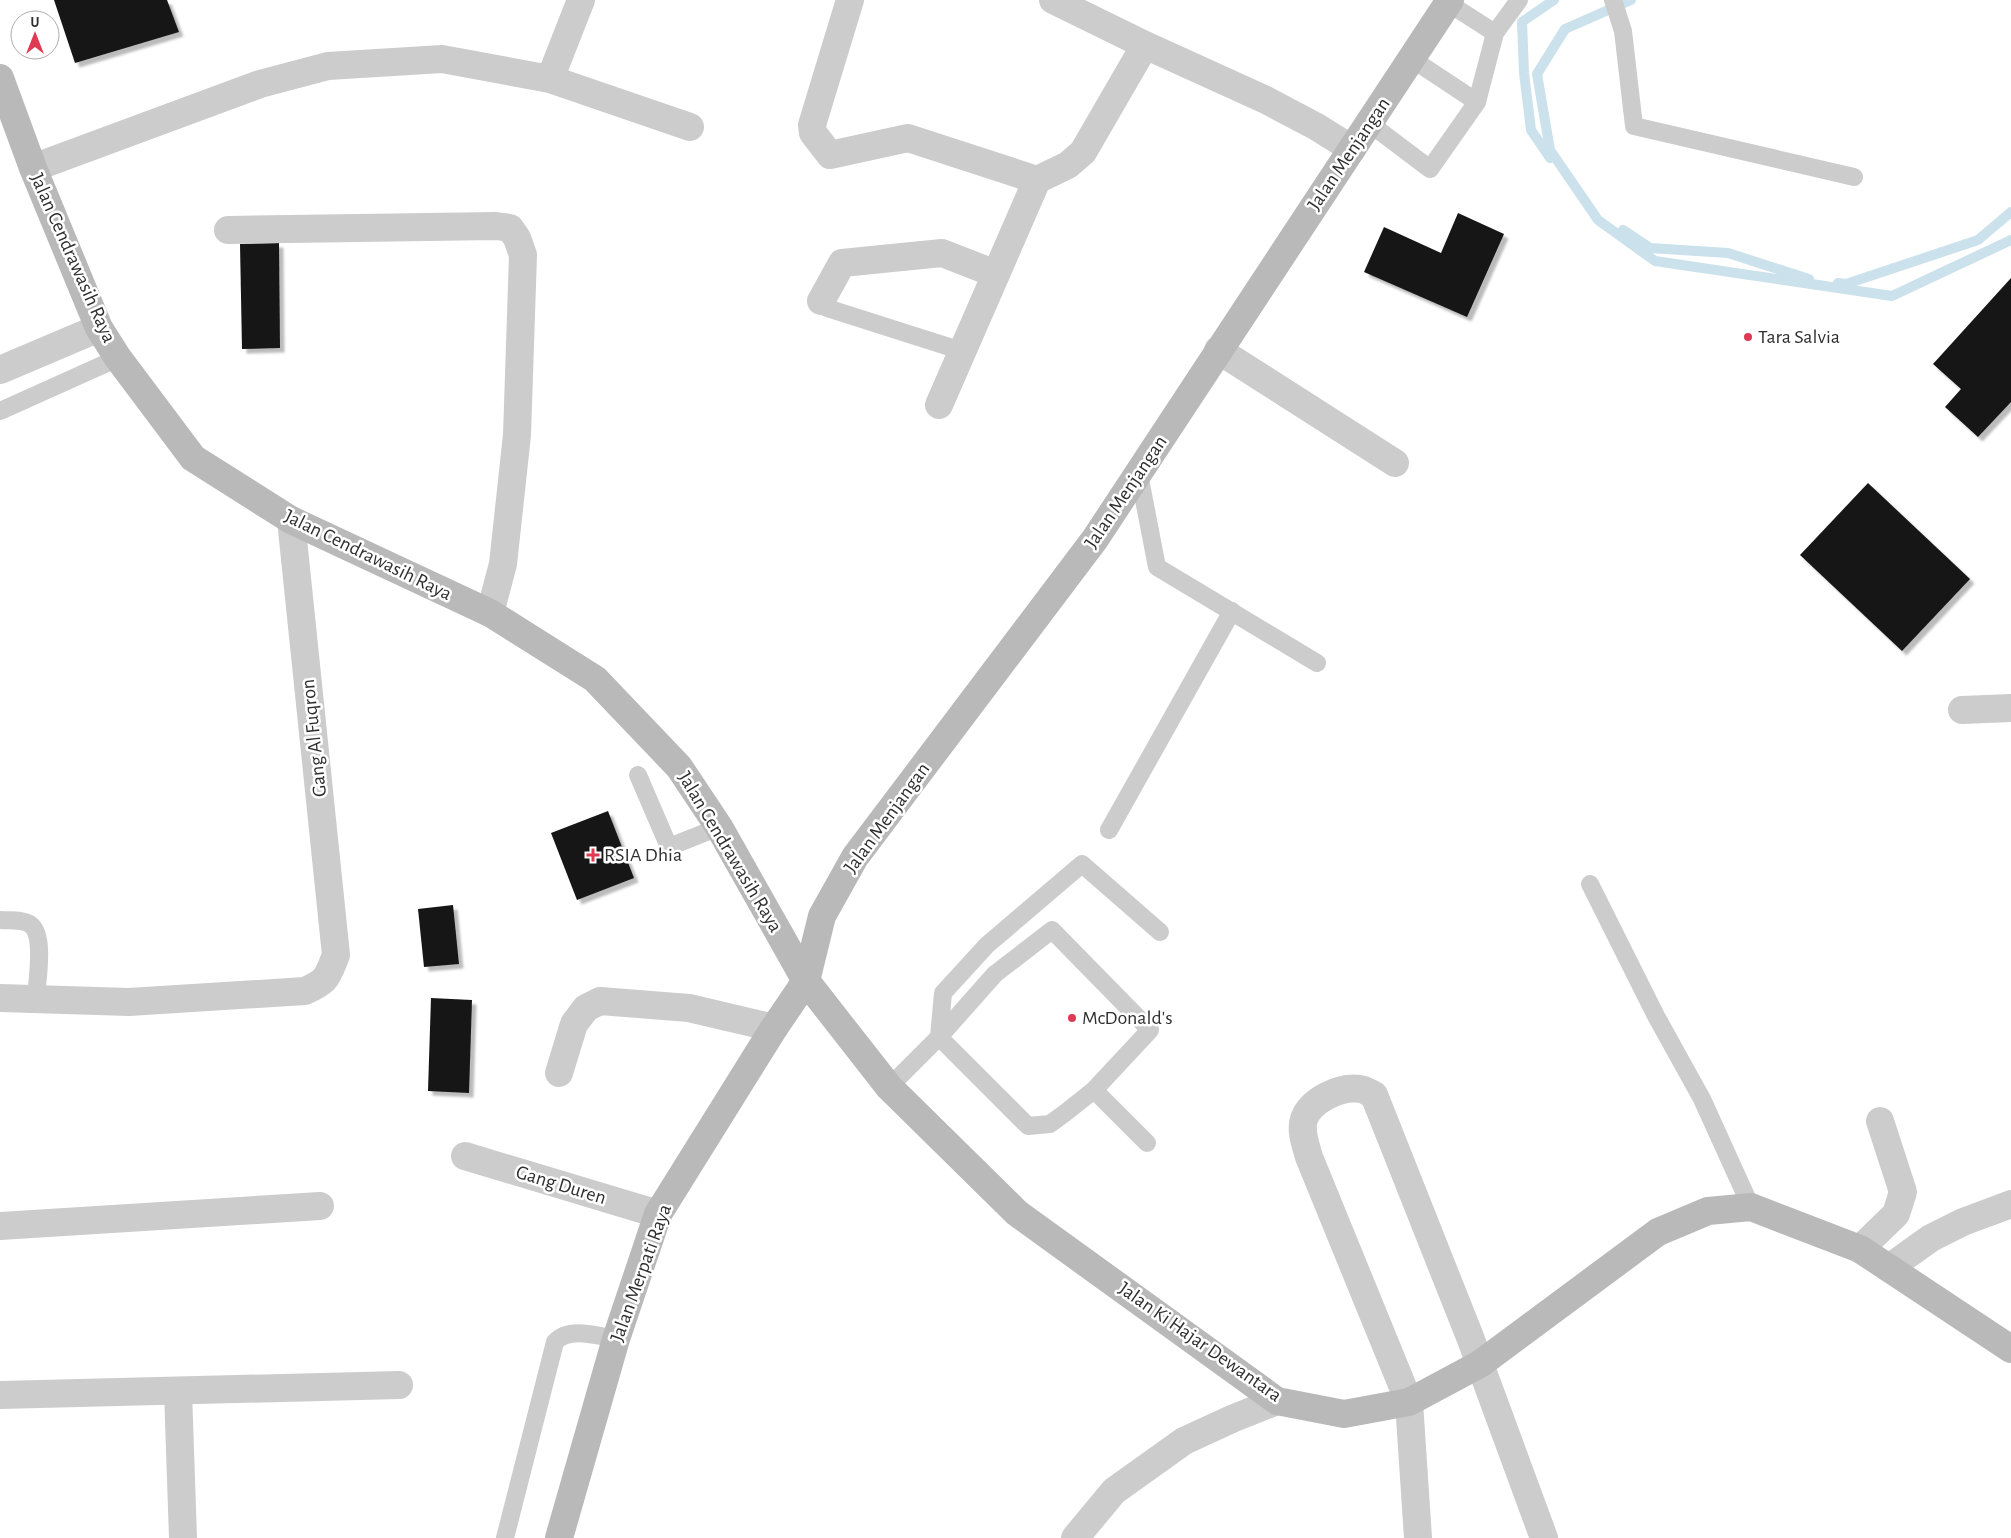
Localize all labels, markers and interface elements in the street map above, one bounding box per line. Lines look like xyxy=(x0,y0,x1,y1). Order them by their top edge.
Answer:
north arrow xyxy=(10,10,60,60)
text: U xyxy=(31,16,40,30)
street label: Jalan Menjangan xyxy=(1304,94,1394,214)
street label: Jalan Cendrawasih Raya xyxy=(27,170,119,346)
place label: Tara Salvia xyxy=(1758,327,1840,347)
marker: Tara Salvia xyxy=(1742,331,1754,343)
street label: Jalan Menjangan xyxy=(1081,432,1171,552)
street label: Jalan Cendrawasih Raya xyxy=(281,506,455,604)
street label: Gang Al Fuqron xyxy=(298,678,330,798)
street label: Jalan Menjangan xyxy=(840,759,934,877)
street label: Jalan Cendrawasih Raya xyxy=(674,768,786,936)
place label: RSIA Dhia xyxy=(604,845,682,865)
marker: RSIA Dhia xyxy=(586,848,600,862)
place label: McDonald's xyxy=(1082,1008,1173,1028)
marker: McDonald's xyxy=(1066,1012,1078,1024)
street label: Gang Duren xyxy=(514,1162,608,1208)
street label: Jalan Merpati Raya xyxy=(607,1202,675,1344)
street label: Jalan Ki Hajar Dewantara xyxy=(1115,1278,1285,1406)

